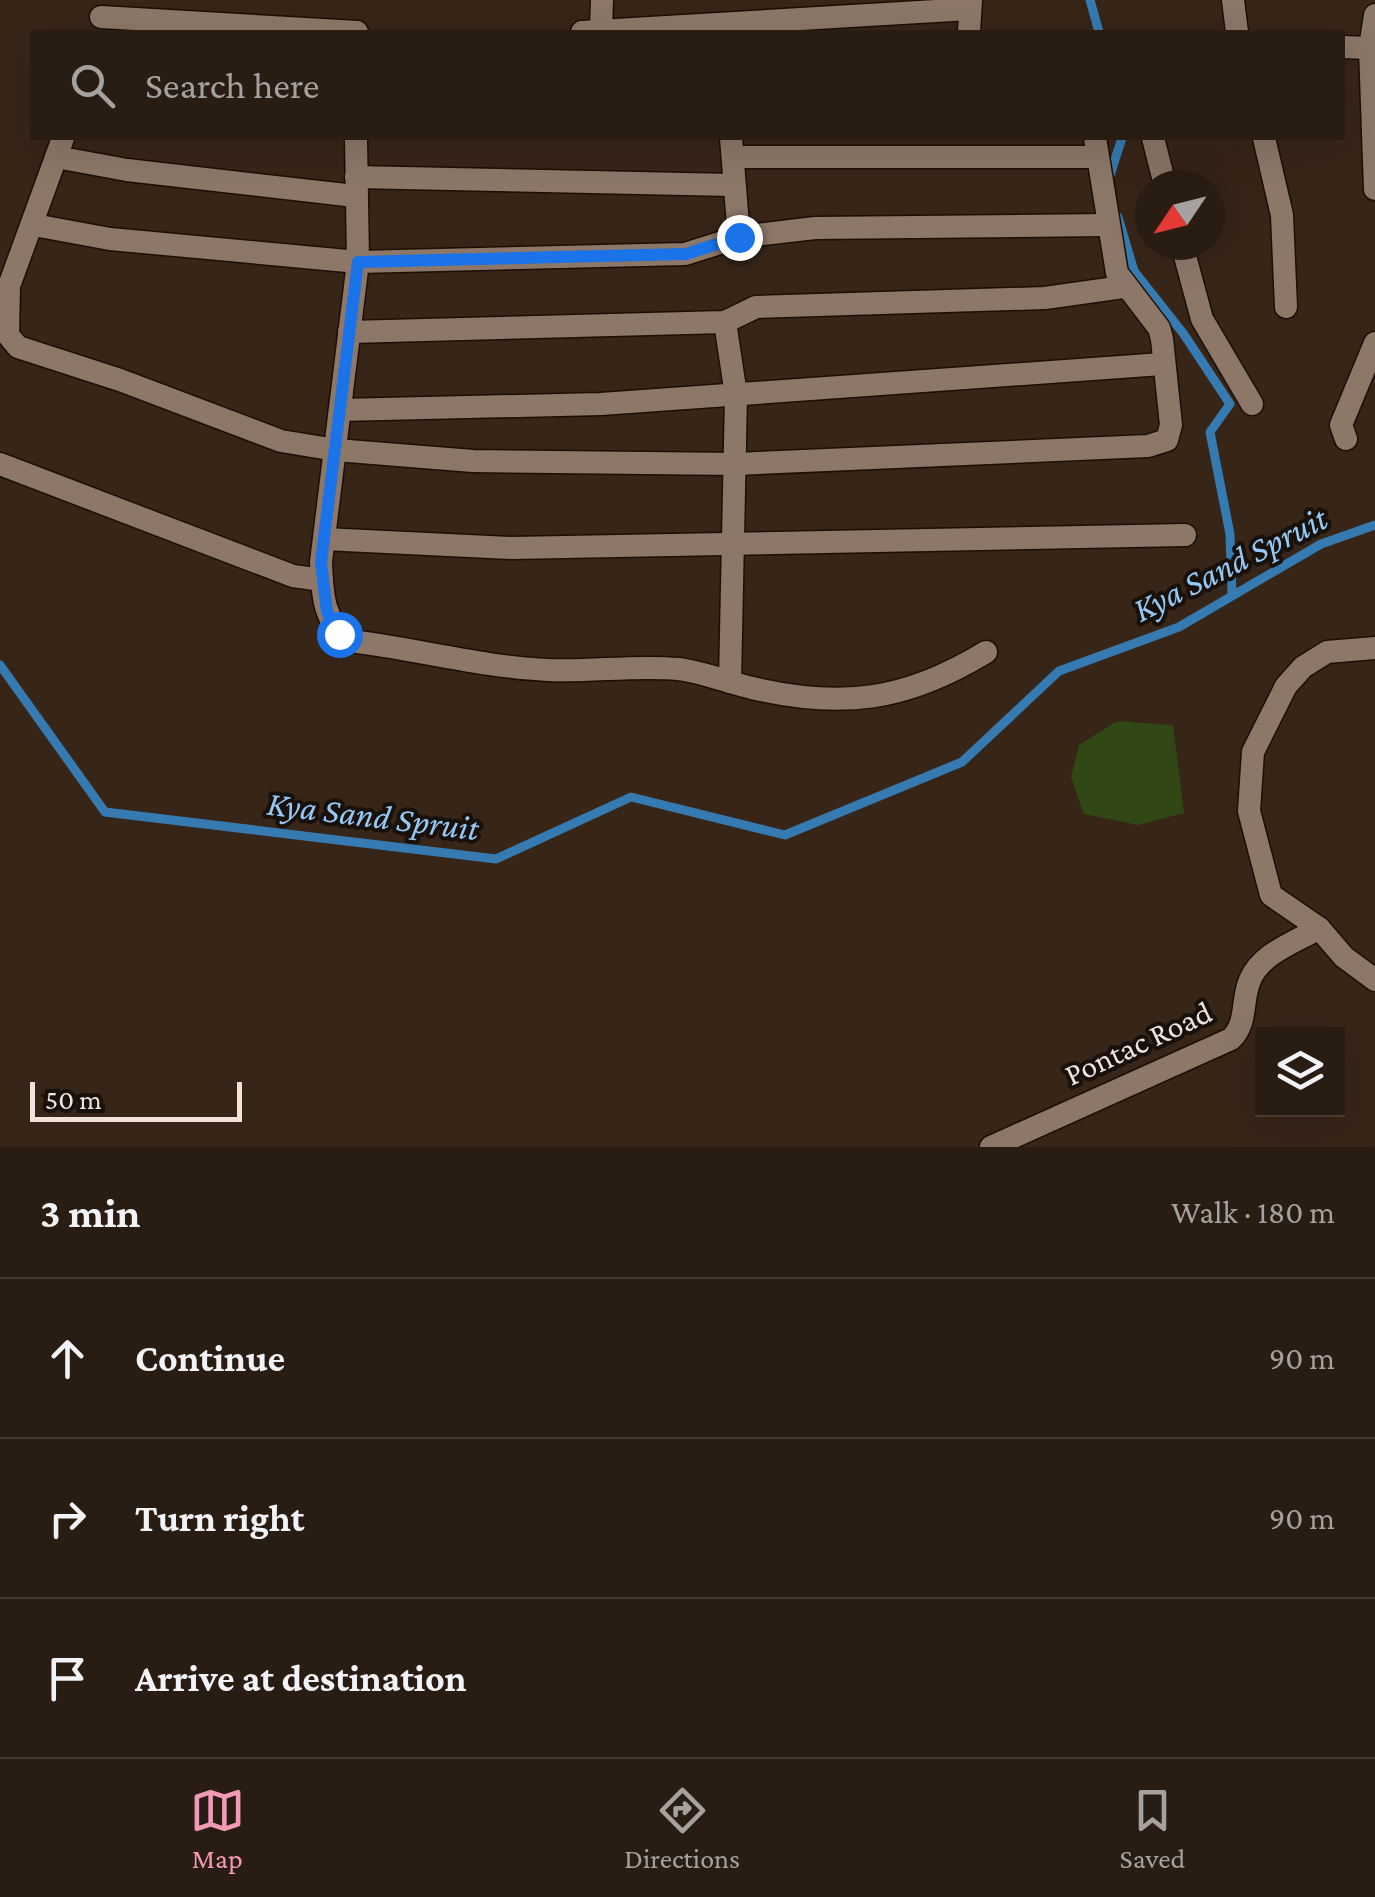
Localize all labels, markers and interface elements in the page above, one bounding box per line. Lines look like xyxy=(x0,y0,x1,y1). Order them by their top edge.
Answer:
search box xyxy=(30,30,1345,140)
icon: search xyxy=(65,58,120,113)
text: Search here xyxy=(145,64,319,106)
north arrow xyxy=(1135,170,1225,260)
route end xyxy=(717,215,763,261)
water label: Kya Sand Spruit xyxy=(1126,498,1334,630)
route start xyxy=(317,612,363,658)
water label: Kya Sand Spruit xyxy=(265,784,482,848)
street label: Pontac Road xyxy=(1059,993,1217,1093)
map controls xyxy=(1255,1027,1345,1117)
button: layers xyxy=(1255,1027,1345,1117)
scale bar xyxy=(30,1077,242,1122)
text: 50 m xyxy=(45,1084,102,1115)
text: 3 min xyxy=(40,1189,140,1236)
text: Walk · 180 m xyxy=(1171,1194,1335,1230)
icon: ahead xyxy=(40,1331,95,1386)
text: Continue xyxy=(135,1337,285,1379)
text: 90 m xyxy=(1269,1340,1335,1376)
icon: right xyxy=(40,1491,95,1546)
text: Turn right xyxy=(135,1497,304,1539)
text: 90 m xyxy=(1269,1500,1335,1536)
icon: arrive xyxy=(40,1651,95,1706)
text: Arrive at destination xyxy=(135,1657,467,1699)
tab: Map xyxy=(190,1783,245,1874)
tab: Directions xyxy=(624,1783,740,1874)
tab: Saved xyxy=(1120,1783,1185,1874)

